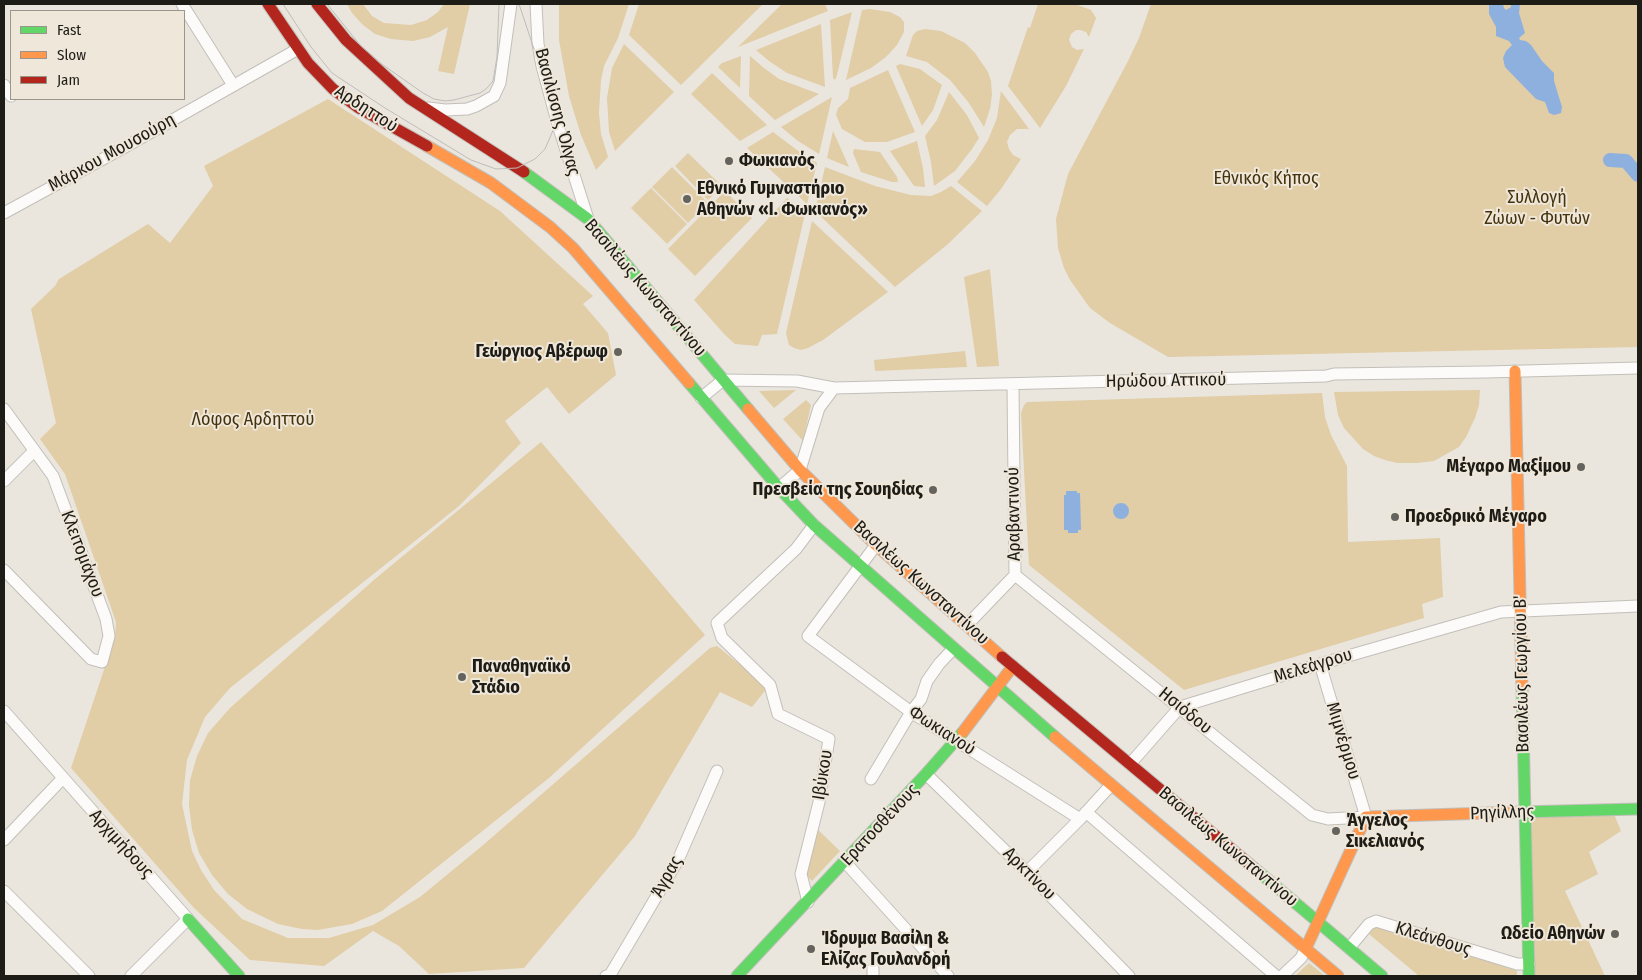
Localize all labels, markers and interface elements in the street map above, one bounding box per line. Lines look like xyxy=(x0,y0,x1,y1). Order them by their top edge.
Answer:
legend xyxy=(10,10,185,100)
text: Fast xyxy=(57,21,81,39)
text: Slow xyxy=(57,46,86,64)
street label: Βασιλίσσης Όλγας xyxy=(530,46,584,178)
text: Jam xyxy=(57,71,80,89)
street label: Αρδηττού xyxy=(330,81,402,137)
street label: Μάρκου Μουσούρη xyxy=(45,109,179,197)
place label: Φωκιανός xyxy=(739,150,815,172)
marker: Φωκιανός xyxy=(723,155,735,167)
park label: Εθνικός Κήπος xyxy=(1213,168,1319,190)
place label: Εθνικό Γυμναστήριο Αθηνών «Ι. Φωκιανός» xyxy=(697,178,868,220)
park label: Συλλογή Ζώων - Φυτών xyxy=(1484,187,1590,230)
marker: Εθνικό Γυμναστήριο Αθηνών «Ι. Φωκιανός» xyxy=(681,193,693,205)
street label: Βασιλέως Κωνσταντίνου xyxy=(579,215,711,361)
place label: Γεώργιος Αβέρωφ xyxy=(475,341,608,363)
marker: Γεώργιος Αβέρωφ xyxy=(612,346,624,358)
street label: Ηρώδου Αττικού xyxy=(1105,369,1227,393)
park label: Λόφος Αρδηττού xyxy=(191,409,315,431)
place label: Μέγαρο Μαξίμου xyxy=(1446,456,1571,478)
marker: Μέγαρο Μαξίμου xyxy=(1575,461,1587,473)
street label: Αραβαντινού xyxy=(1002,467,1026,561)
place label: Πρεσβεία της Σουηδίας xyxy=(753,479,923,501)
marker: Πρεσβεία της Σουηδίας xyxy=(927,484,939,496)
place label: Προεδρικό Μέγαρο xyxy=(1405,506,1547,528)
street label: Κλειτομάχου xyxy=(56,508,108,600)
marker: Προεδρικό Μέγαρο xyxy=(1389,511,1401,523)
street label: Βασιλέως Κωνσταντίνου xyxy=(849,516,993,650)
street label: Βασιλέως Γεωργίου Β' xyxy=(1510,595,1534,753)
street label: Μελεάγρου xyxy=(1271,644,1355,688)
place label: Παναθηναϊκό Στάδιο xyxy=(472,656,571,699)
marker: Παναθηναϊκό Στάδιο xyxy=(456,671,468,683)
street label: Ησιόδου xyxy=(1154,683,1216,739)
street label: Μιμνέρμου xyxy=(1321,700,1365,782)
street label: Φωκιανού xyxy=(905,702,979,760)
street label: Ιβύκου xyxy=(808,748,838,802)
street label: Ερατοσθένους xyxy=(837,780,923,870)
street label: Βασιλέως Κωνσταντίνου xyxy=(1154,782,1302,912)
street label: Ρηγίλλης xyxy=(1470,801,1534,825)
street label: Αρχιμήδους xyxy=(84,805,158,883)
place label: Άγγελος Σικελιανός xyxy=(1346,810,1424,852)
marker: Άγγελος Σικελιανός xyxy=(1330,825,1342,837)
street label: Αρκτίνου xyxy=(998,843,1060,905)
street label: Άγρας xyxy=(647,852,687,902)
street label: Κλεάνθους xyxy=(1393,917,1473,961)
place label: Ωδείο Αθηνών xyxy=(1501,923,1605,945)
place label: Ίδρυμα Βασίλη & Ελίζας Γουλανδρή xyxy=(821,928,950,971)
marker: Ωδείο Αθηνών xyxy=(1609,928,1621,940)
marker: Ίδρυμα Βασίλη & Ελίζας Γουλανδρή xyxy=(805,943,817,955)

